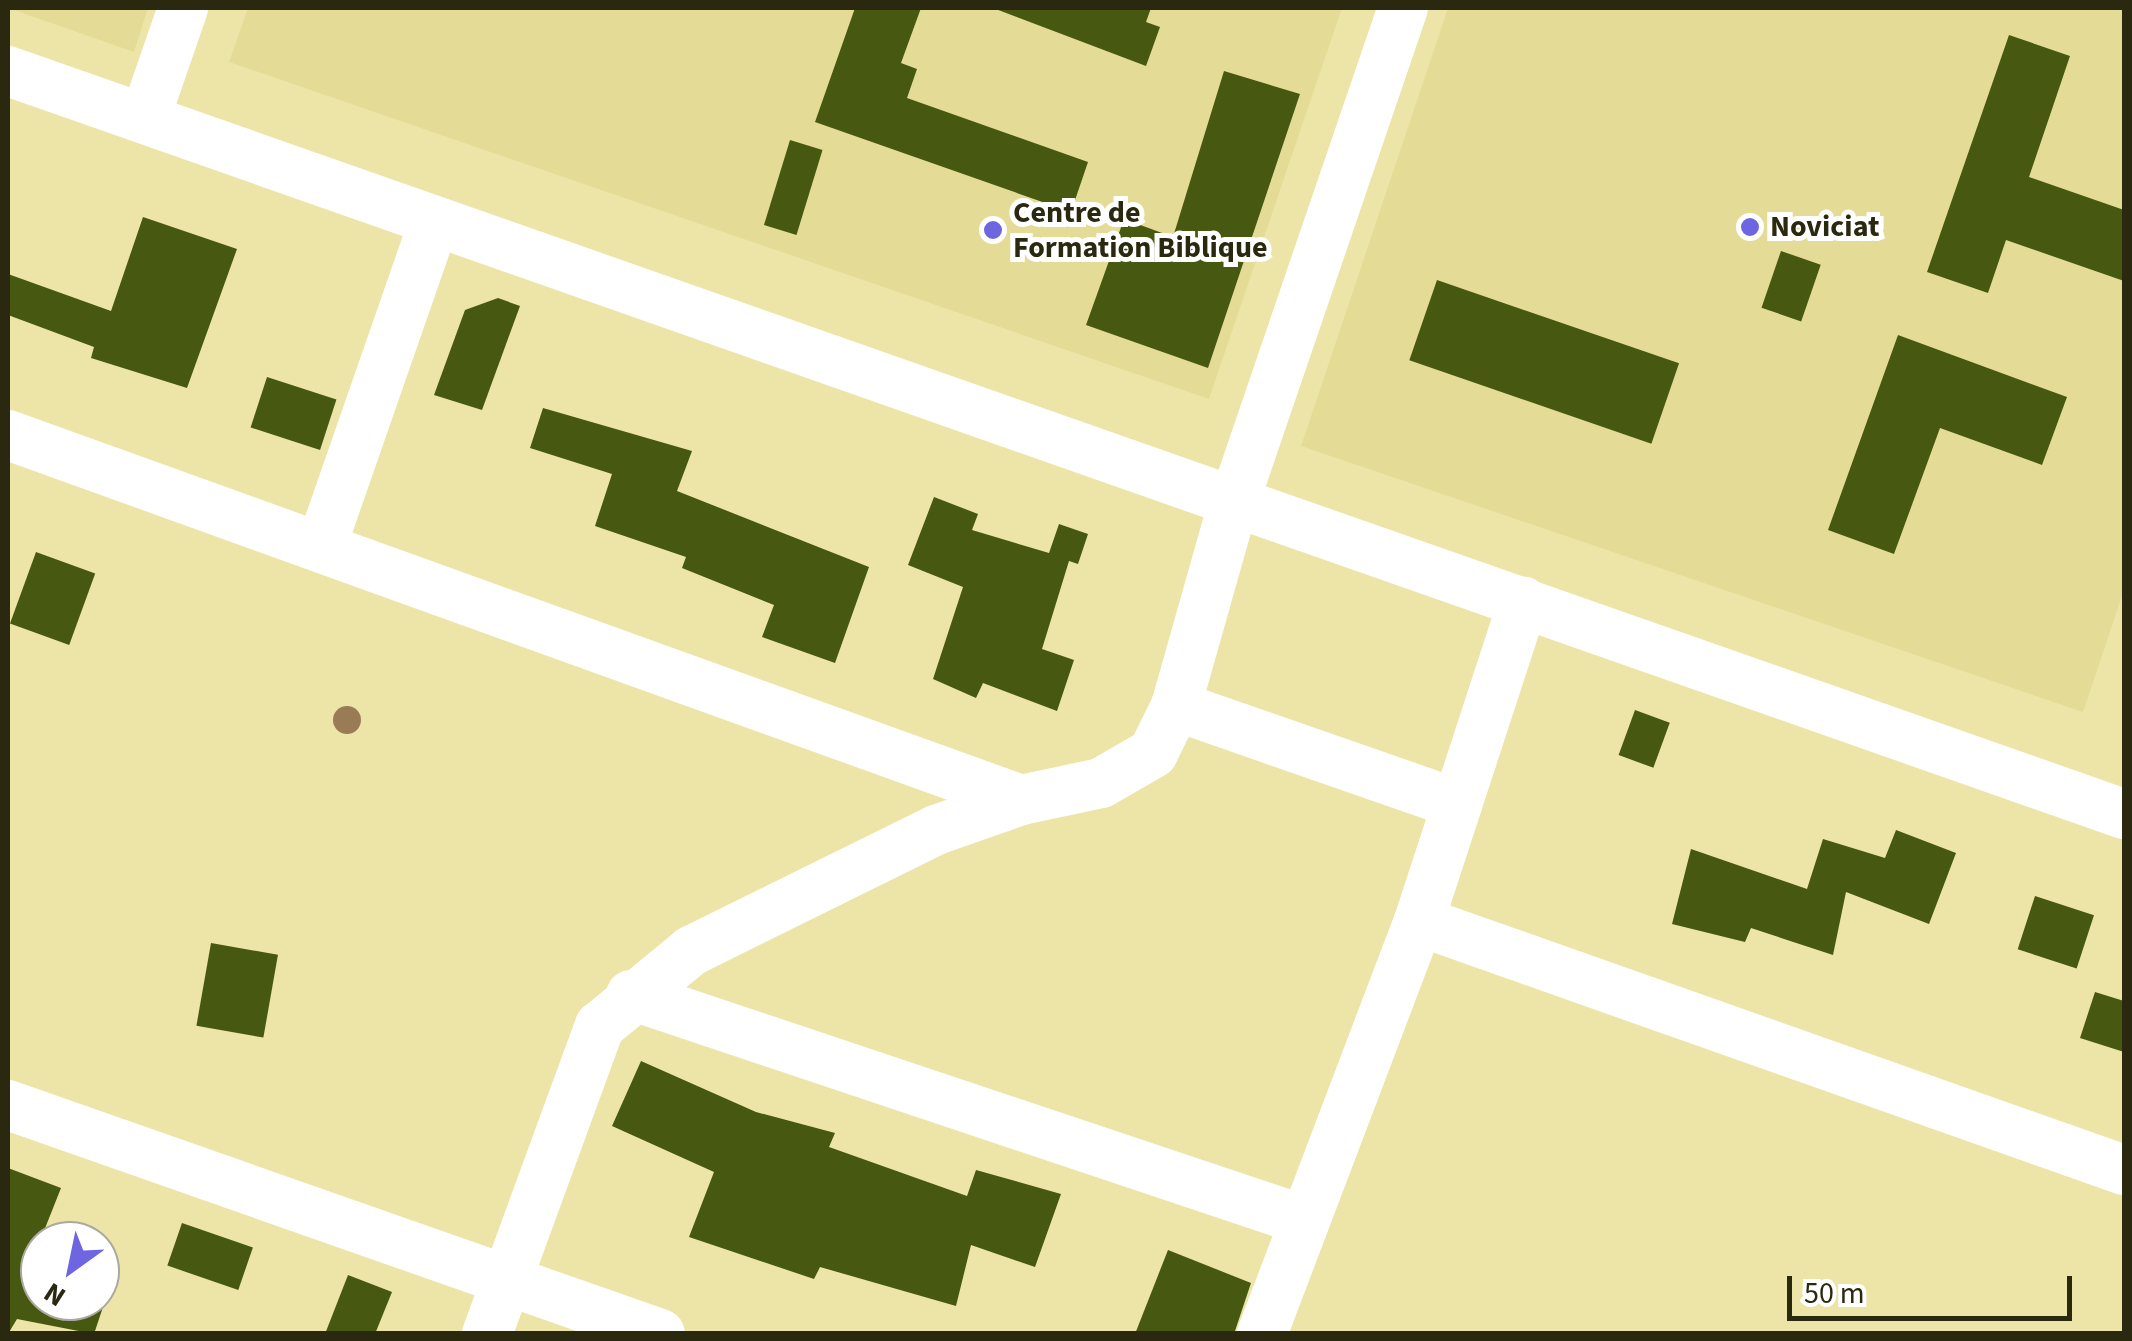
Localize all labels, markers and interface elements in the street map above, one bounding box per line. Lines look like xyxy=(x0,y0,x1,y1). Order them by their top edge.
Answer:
place label: Centre de Formation Biblique xyxy=(1013,195,1268,266)
place label: Noviciat xyxy=(1770,209,1879,245)
marker: Noviciat xyxy=(1739,216,1761,238)
marker: Centre de Formation Biblique xyxy=(982,219,1004,241)
north arrow xyxy=(20,1221,120,1321)
scale bar xyxy=(1792,1256,2077,1318)
text: 50 m xyxy=(1804,1272,1865,1315)
text: N xyxy=(36,1273,73,1316)

